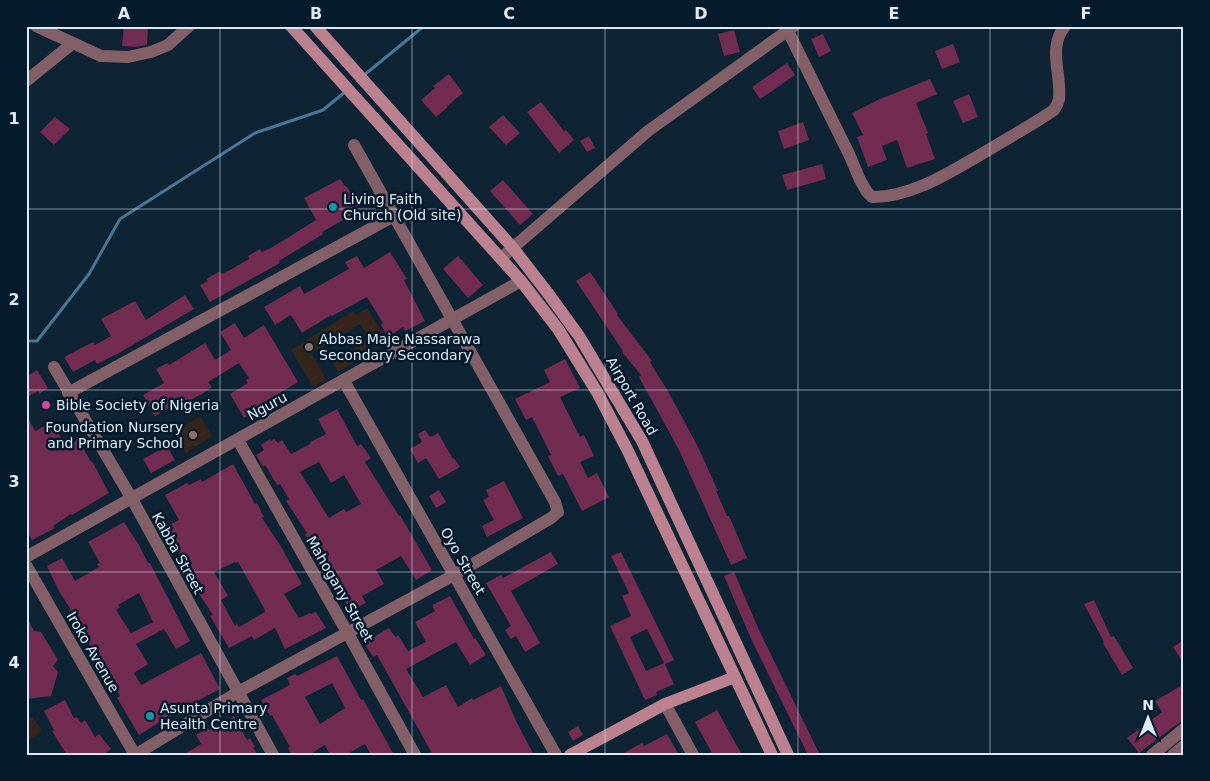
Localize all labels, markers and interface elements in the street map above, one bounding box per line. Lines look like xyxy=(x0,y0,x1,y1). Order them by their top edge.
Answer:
text: A xyxy=(118,4,131,23)
text: B xyxy=(310,4,322,23)
text: C xyxy=(503,4,515,23)
text: D xyxy=(694,4,708,23)
text: E xyxy=(889,4,899,23)
text: F xyxy=(1081,4,1091,23)
text: 1 xyxy=(8,109,20,128)
place label: Living Faith Church (Old site) xyxy=(343,191,461,223)
marker: Living Faith Church (Old site) xyxy=(327,201,339,213)
text: 2 xyxy=(8,290,20,309)
place label: Abbas Maje Nassarawa Secondary Secondary xyxy=(319,331,481,363)
marker: Abbas Maje Nassarawa Secondary Secondary xyxy=(303,341,315,353)
street label: Airport Road xyxy=(603,354,661,438)
street label: Nguru xyxy=(244,389,290,423)
place label: Bible Society of Nigeria xyxy=(56,397,219,413)
marker: Bible Society of Nigeria xyxy=(40,399,52,411)
place label: Foundation Nursery and Primary School xyxy=(45,419,183,451)
marker: Foundation Nursery and Primary School xyxy=(187,429,199,441)
text: 3 xyxy=(8,472,20,491)
street label: Kabba Street xyxy=(149,509,207,597)
street label: Oyo Street xyxy=(437,525,489,598)
street label: Mahogany Street xyxy=(303,533,377,645)
street label: Iroko Avenue xyxy=(63,609,123,695)
text: 4 xyxy=(8,653,20,672)
north arrow xyxy=(1122,694,1172,744)
text: N xyxy=(1142,697,1154,713)
place label: Asunta Primary Health Centre xyxy=(160,700,267,732)
marker: Asunta Primary Health Centre xyxy=(144,710,156,722)

